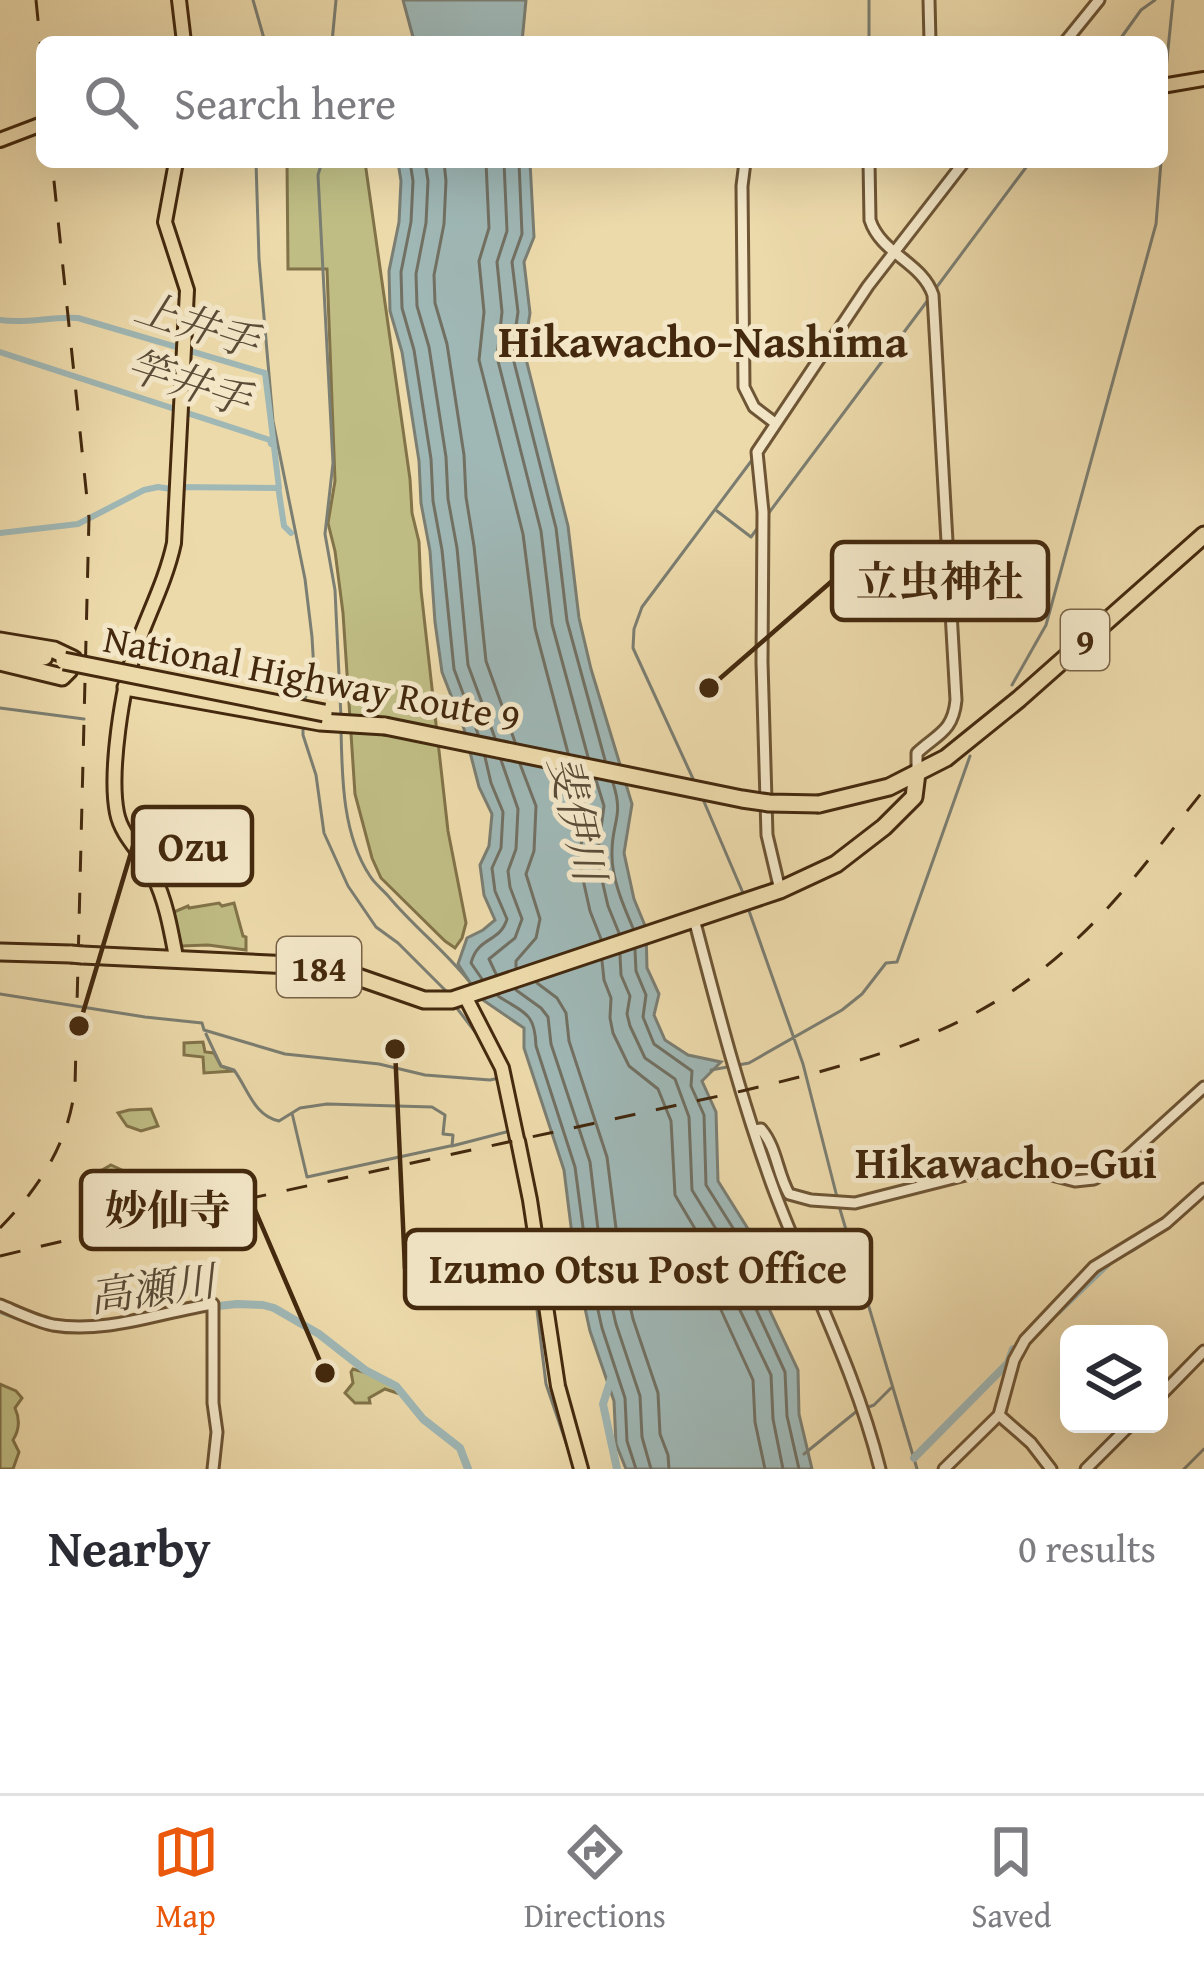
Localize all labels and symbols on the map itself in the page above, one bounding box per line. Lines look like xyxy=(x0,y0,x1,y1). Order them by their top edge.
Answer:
water label: 上井手 xyxy=(128,276,269,373)
district label: Hikawacho-Nashima xyxy=(498,308,908,373)
water label: 竿井手 xyxy=(120,334,261,431)
callout: 立虫神社 xyxy=(832,542,1048,620)
text: 立虫神社 xyxy=(856,550,1024,611)
street label: National Highway Route 9 xyxy=(99,609,525,745)
road number: 9 xyxy=(1061,610,1109,670)
water label: 斐伊川 xyxy=(534,750,623,890)
callout: Ozu xyxy=(133,807,252,885)
text: Ozu xyxy=(158,815,228,876)
road number: 184 xyxy=(277,937,361,997)
district label: Hikawacho-Gui xyxy=(855,1129,1157,1194)
callout: 妙仙寺 xyxy=(81,1171,255,1249)
text: 妙仙寺 xyxy=(105,1179,231,1240)
callout: Izumo Otsu Post Office xyxy=(405,1230,871,1308)
text: Izumo Otsu Post Office xyxy=(429,1237,847,1298)
water label: 高瀬川 xyxy=(85,1248,223,1327)

